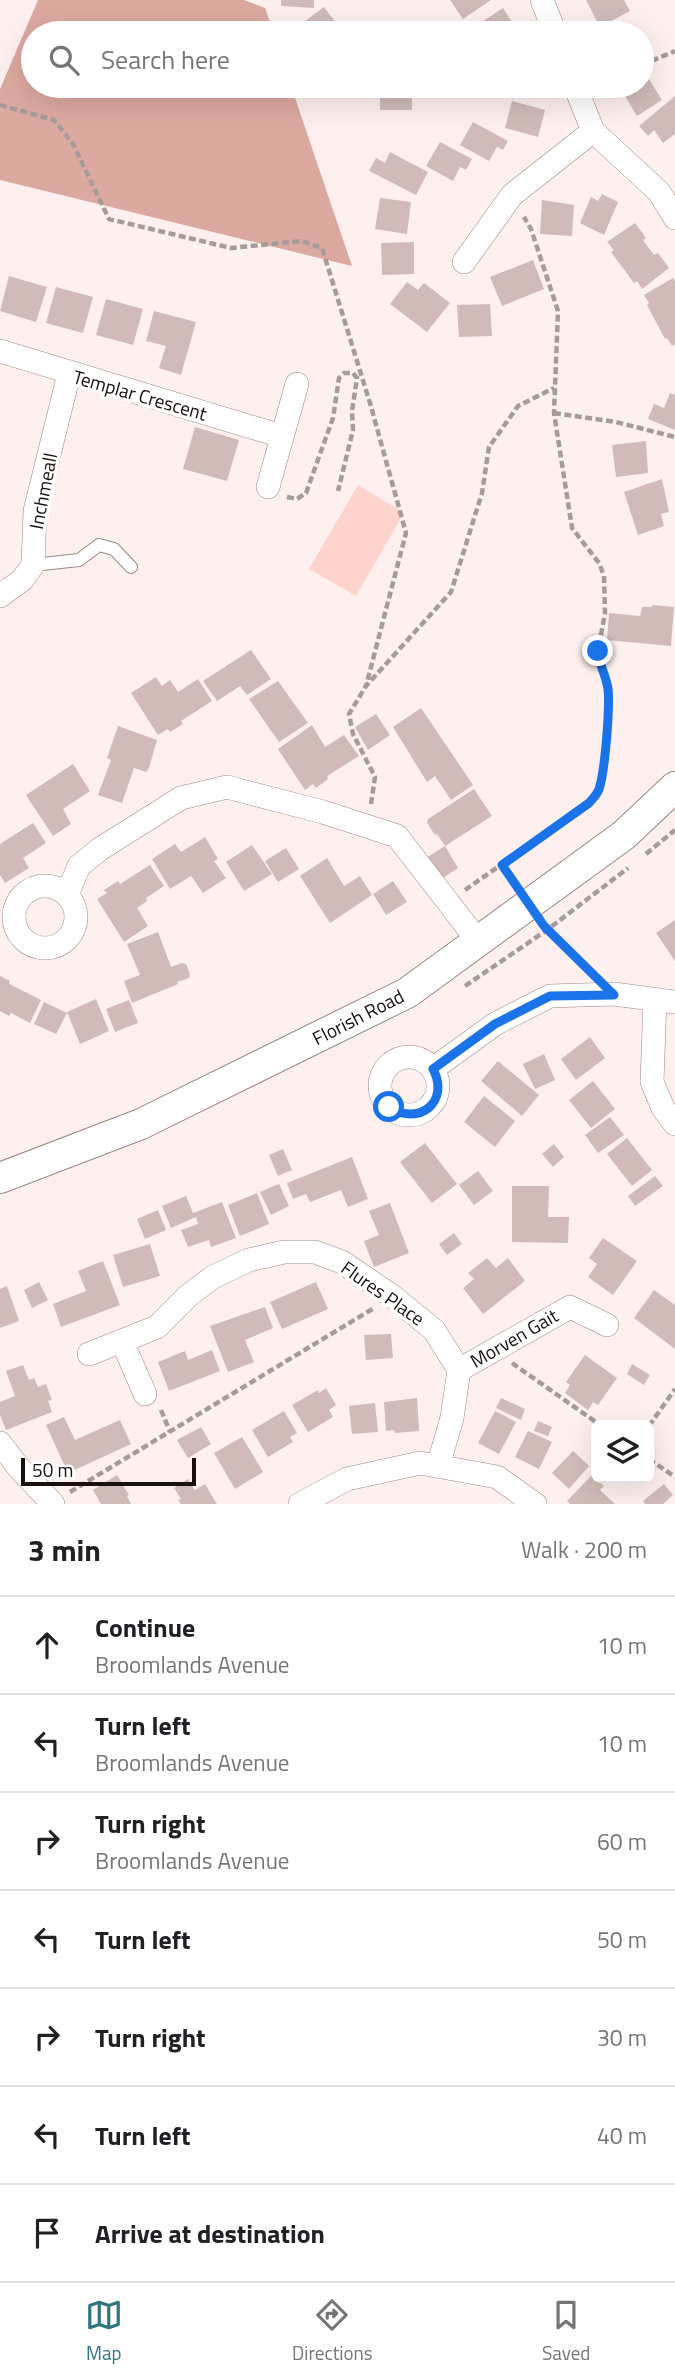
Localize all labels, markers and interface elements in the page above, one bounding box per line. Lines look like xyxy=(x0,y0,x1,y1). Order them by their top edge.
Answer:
search box xyxy=(21,21,654,98)
text: Search here xyxy=(101,40,230,79)
icon: search xyxy=(45,41,83,79)
street label: Templar Crescent xyxy=(70,362,211,428)
street label: Inchmeall xyxy=(21,450,64,532)
route end xyxy=(582,635,613,666)
street label: Florish Road xyxy=(307,981,409,1052)
route start xyxy=(373,1091,404,1122)
street label: Flures Place xyxy=(335,1253,431,1332)
street label: Morven Gait xyxy=(464,1300,563,1374)
map controls xyxy=(591,1420,654,1483)
button: layers xyxy=(591,1420,654,1483)
scale bar xyxy=(21,1455,196,1487)
text: 50 m xyxy=(32,1455,73,1484)
text: 3 min xyxy=(28,1527,101,1573)
text: Walk · 200 m xyxy=(521,1532,647,1567)
text: Continue xyxy=(95,1608,195,1647)
icon: ahead xyxy=(28,1626,66,1664)
text: 10 m xyxy=(597,1628,647,1663)
text: Broomlands Avenue xyxy=(95,1647,289,1682)
text: Turn left xyxy=(95,1706,190,1745)
icon: left xyxy=(28,1724,66,1762)
text: 10 m xyxy=(597,1726,647,1761)
text: Broomlands Avenue xyxy=(95,1745,289,1780)
text: Turn right xyxy=(95,1804,206,1843)
icon: right xyxy=(28,1822,66,1860)
text: 60 m xyxy=(597,1824,647,1859)
text: Broomlands Avenue xyxy=(95,1843,289,1878)
icon: left xyxy=(28,1920,66,1958)
text: Turn left xyxy=(95,1920,190,1959)
text: 50 m xyxy=(597,1922,647,1957)
icon: right xyxy=(28,2018,66,2056)
text: Turn right xyxy=(95,2018,206,2057)
text: 30 m xyxy=(597,2020,647,2055)
icon: left xyxy=(28,2116,66,2154)
text: Turn left xyxy=(95,2116,190,2155)
text: 40 m xyxy=(597,2118,647,2153)
icon: arrive xyxy=(28,2214,66,2252)
text: Arrive at destination xyxy=(95,2214,325,2253)
tab: Map xyxy=(85,2296,123,2367)
tab: Directions xyxy=(292,2296,373,2367)
tab: Saved xyxy=(542,2296,590,2367)

